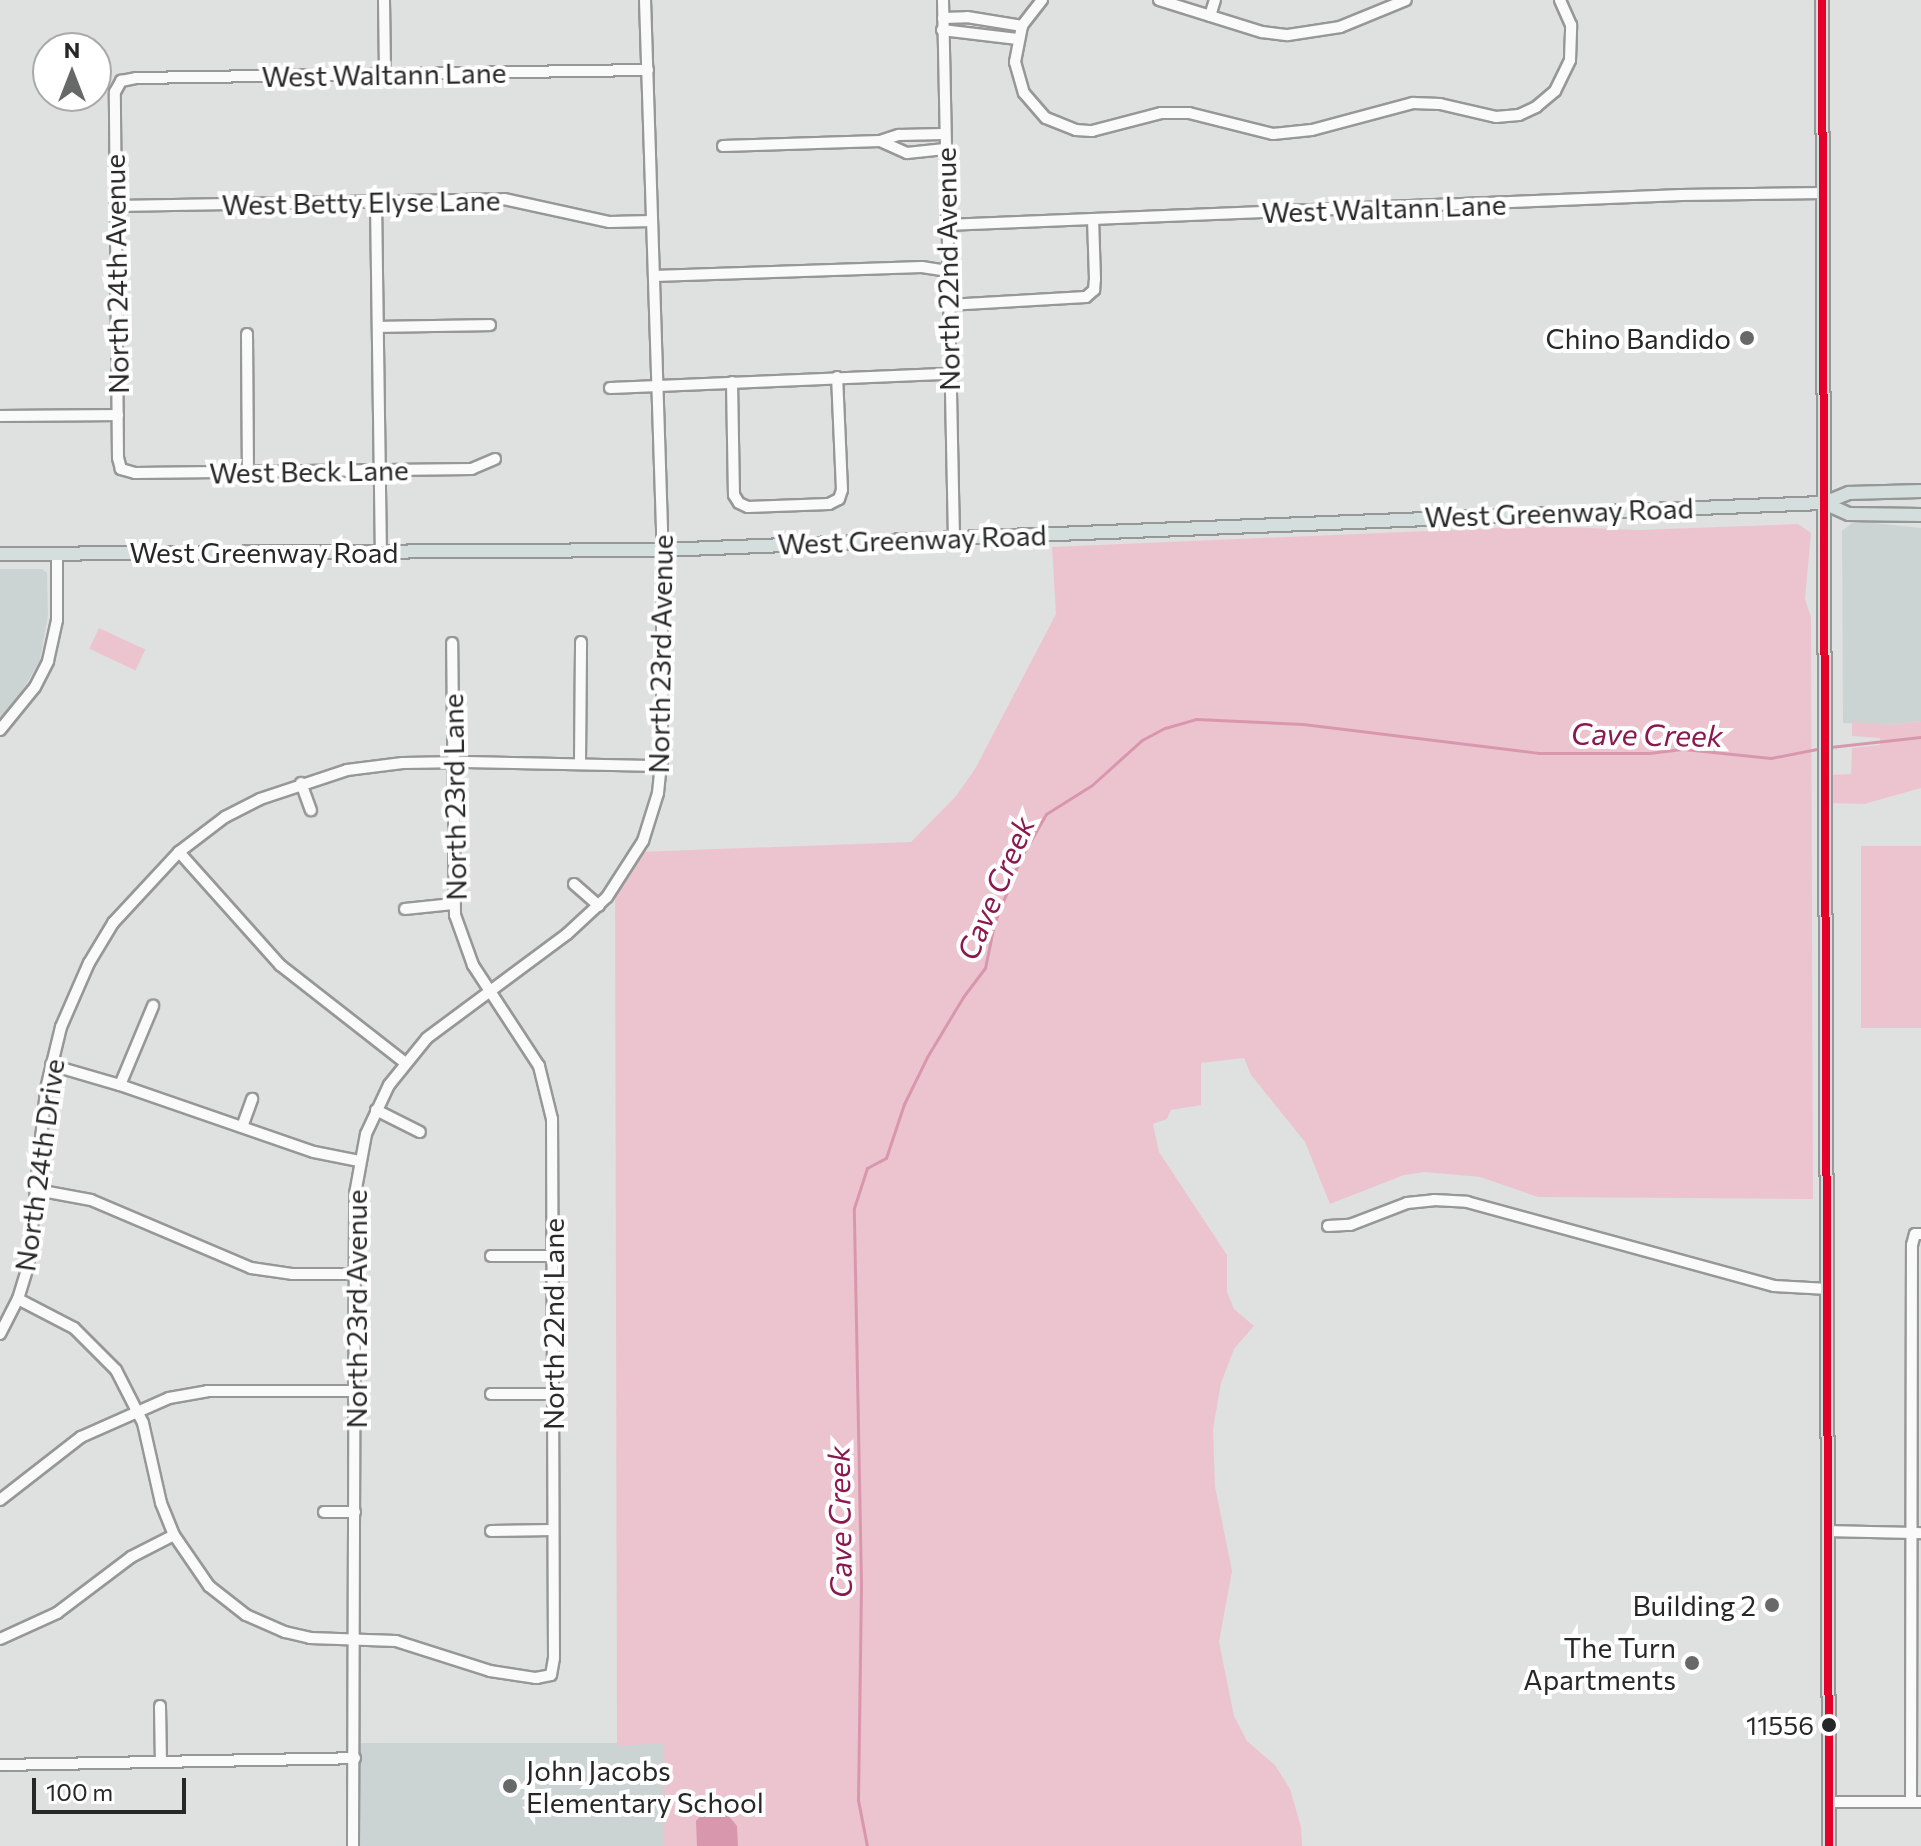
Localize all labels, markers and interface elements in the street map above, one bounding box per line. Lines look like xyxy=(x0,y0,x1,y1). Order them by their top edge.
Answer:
north arrow xyxy=(32,32,112,112)
text: N xyxy=(64,36,80,63)
street label: West Waltann Lane xyxy=(261,55,507,93)
street label: North 22nd Avenue xyxy=(928,147,966,391)
street label: North 24th Avenue xyxy=(97,154,135,394)
street label: West Betty Elyse Lane xyxy=(221,183,501,221)
street label: West Waltann Lane xyxy=(1261,187,1507,229)
place label: Chino Bandido xyxy=(1545,321,1731,355)
marker: Chino Bandido xyxy=(1738,329,1756,347)
street label: West Beck Lane xyxy=(209,452,409,490)
street label: West Greenway Road xyxy=(1424,491,1694,533)
street label: West Greenway Road xyxy=(777,518,1047,560)
street label: North 23rd Avenue xyxy=(641,534,679,774)
street label: West Greenway Road xyxy=(129,535,399,569)
street label: North 23rd Lane xyxy=(435,693,473,901)
water label: Cave Creek xyxy=(1571,715,1723,753)
water label: Cave Creek xyxy=(949,811,1041,965)
street label: North 24th Drive xyxy=(7,1057,71,1273)
street label: North 23rd Avenue xyxy=(339,1190,373,1428)
street label: North 22nd Lane xyxy=(536,1218,570,1430)
water label: Cave Creek xyxy=(820,1446,858,1598)
place label: Building 2 xyxy=(1633,1588,1756,1622)
marker: Building 2 xyxy=(1763,1596,1781,1614)
place label: The Turn Apartments xyxy=(1523,1630,1676,1696)
marker: The Turn Apartments xyxy=(1683,1654,1701,1672)
place label: 11556 xyxy=(1746,1709,1814,1741)
marker: 11556 xyxy=(1821,1717,1837,1733)
place label: John Jacobs Elementary School xyxy=(526,1753,764,1819)
scale bar xyxy=(36,1762,190,1812)
text: 100 m xyxy=(46,1777,113,1806)
marker: John Jacobs Elementary School xyxy=(501,1777,519,1795)

